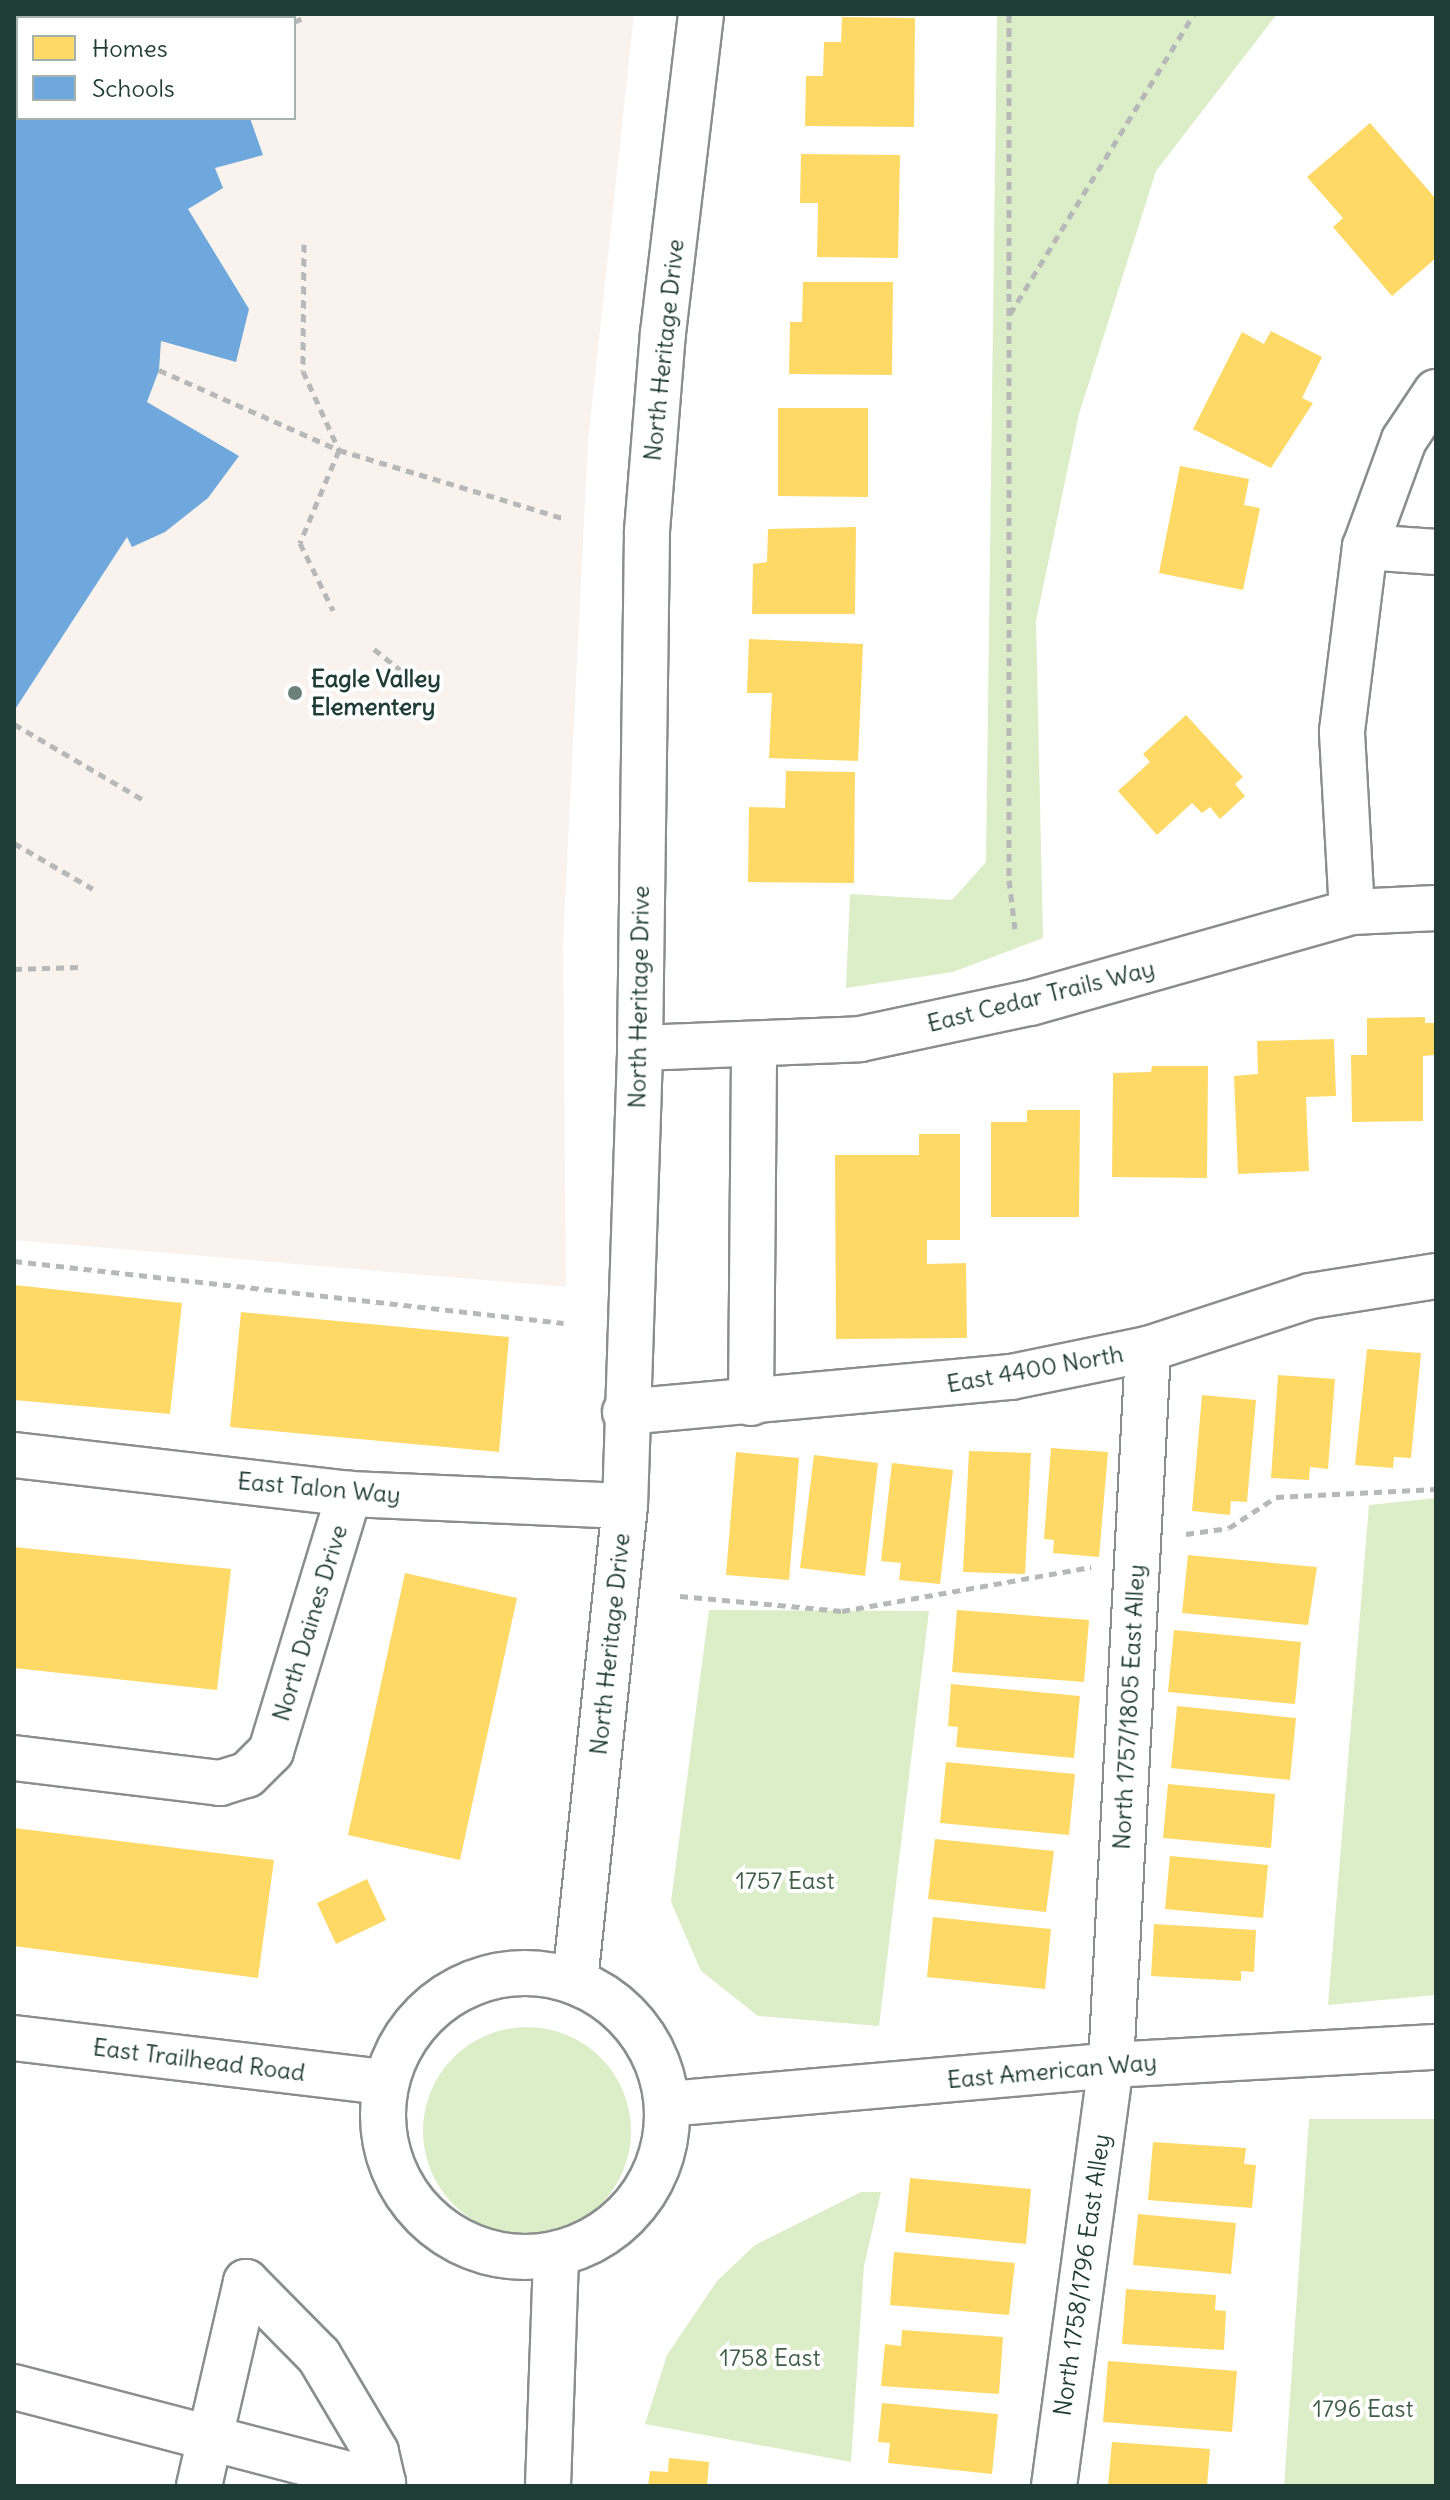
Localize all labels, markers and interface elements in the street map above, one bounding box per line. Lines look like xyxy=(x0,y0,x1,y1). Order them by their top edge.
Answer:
legend xyxy=(16,16,296,120)
text: Homes xyxy=(92,33,168,63)
text: Schools xyxy=(92,73,175,103)
street label: North Heritage Drive xyxy=(638,238,690,462)
place label: Eagle Valley Elementery xyxy=(311,665,441,721)
marker: Eagle Valley Elementery xyxy=(286,684,304,702)
street label: North Heritage Drive xyxy=(623,885,655,1109)
street label: East Cedar Trails Way xyxy=(924,954,1158,1038)
street label: East 4400 North xyxy=(944,1339,1126,1399)
street label: East Talon Way xyxy=(236,1467,402,1509)
street label: North Daines Drive xyxy=(266,1521,354,1725)
street label: North Heritage Drive xyxy=(584,1532,636,1756)
street label: North 1757/1805 East Alley xyxy=(1107,1564,1151,1850)
park label: 1757 East xyxy=(735,1867,835,1895)
street label: East Trailhead Road xyxy=(91,2033,307,2087)
street label: East American Way xyxy=(946,2047,1158,2095)
street label: North 1758/1796 East Alley xyxy=(1048,2132,1116,2418)
park label: 1758 East xyxy=(719,2344,821,2372)
park label: 1796 East xyxy=(1312,2395,1414,2423)

